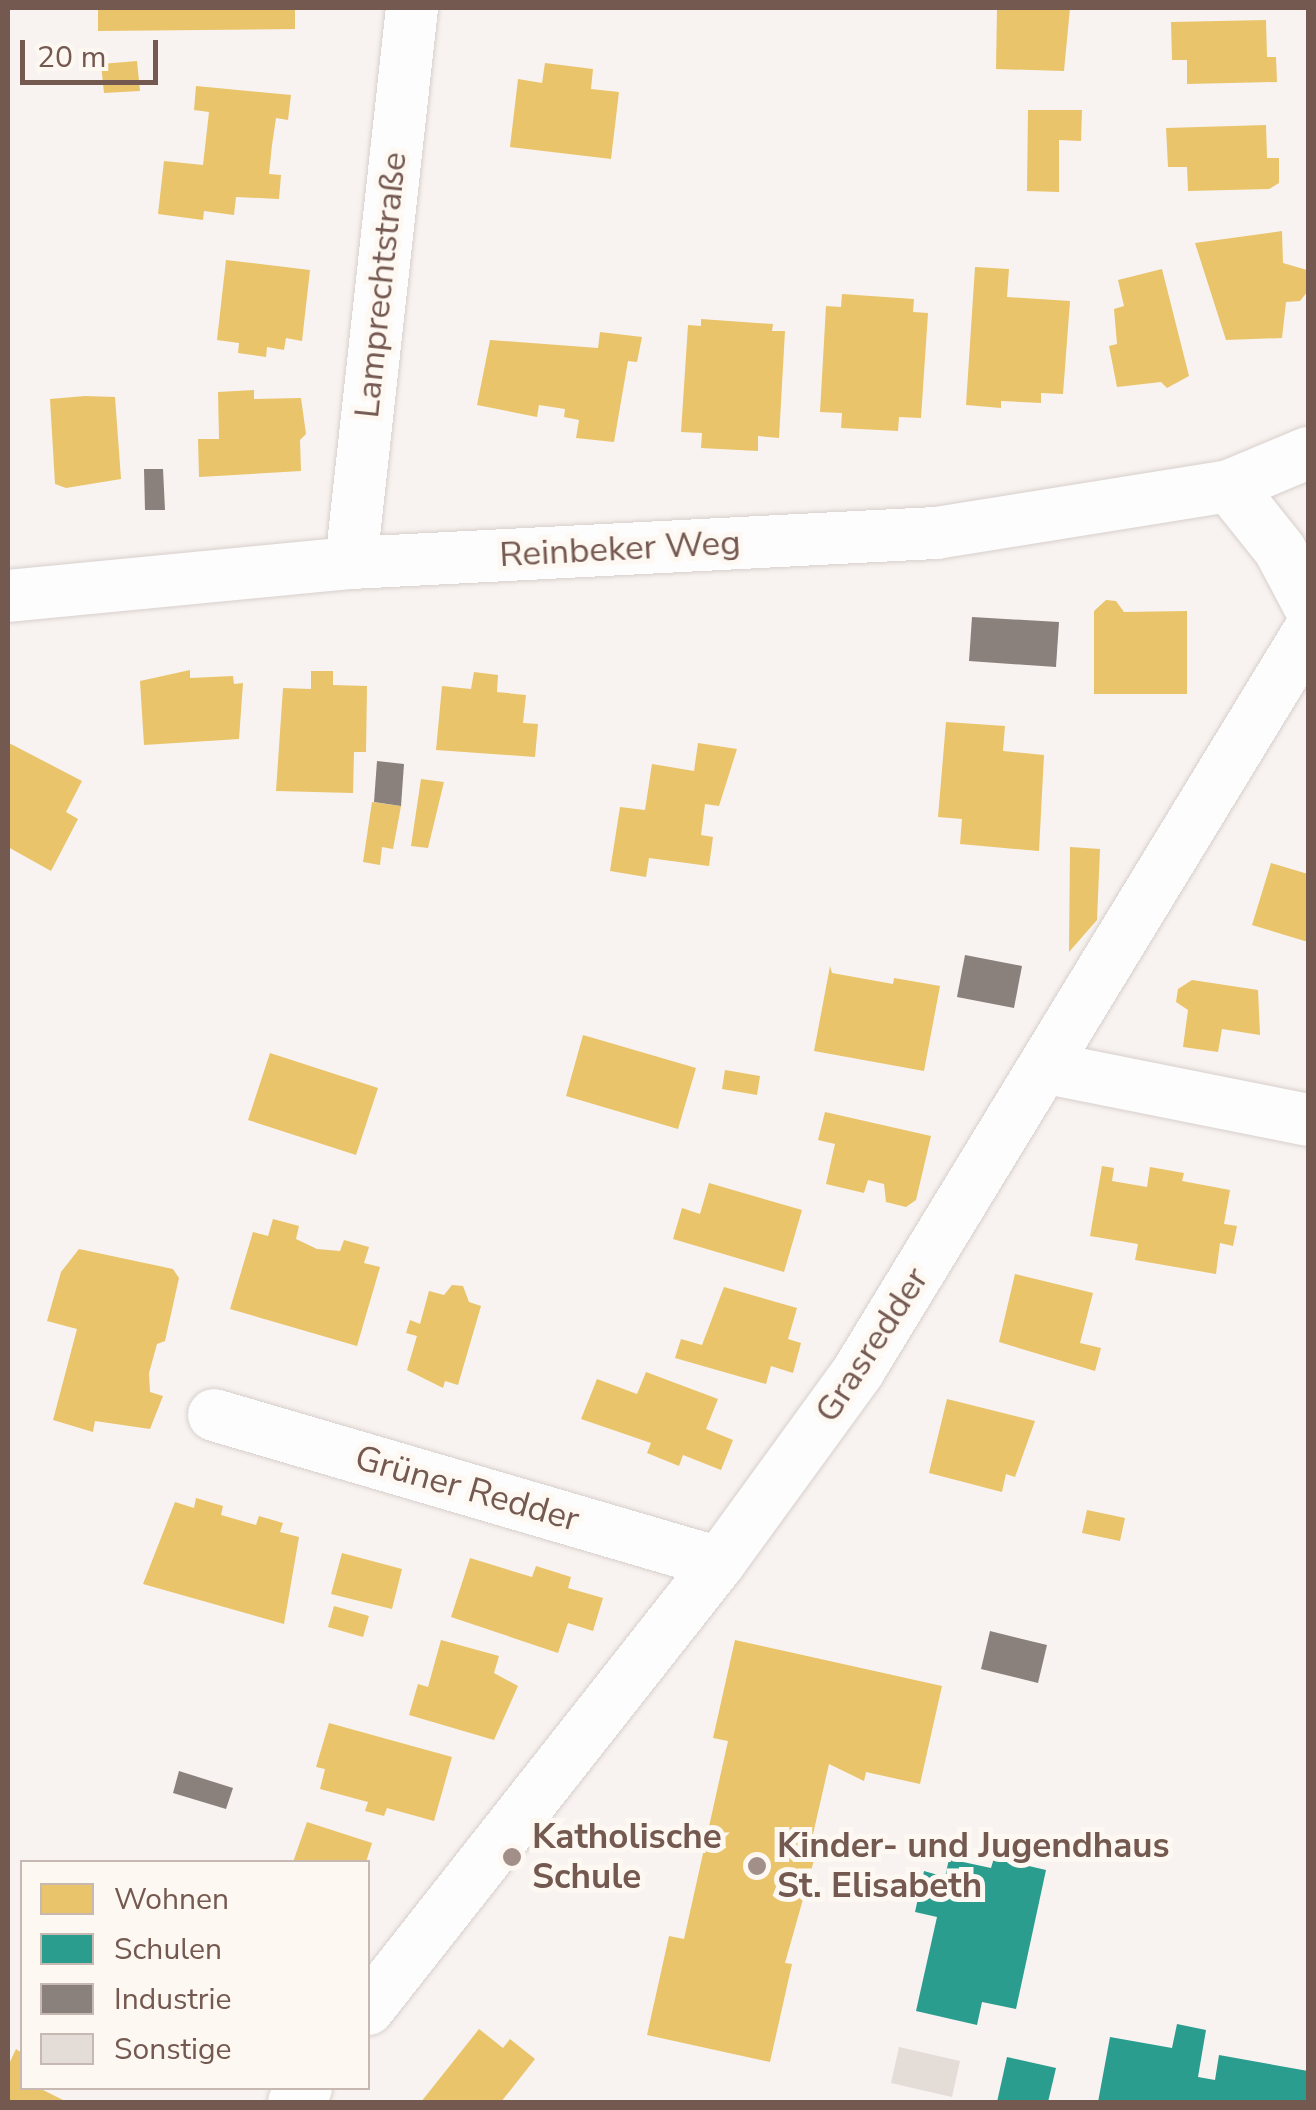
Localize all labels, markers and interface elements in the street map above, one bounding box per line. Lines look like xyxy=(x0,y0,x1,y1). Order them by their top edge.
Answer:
scale bar xyxy=(25,20,162,82)
text: 20 m xyxy=(37,37,106,78)
street label: Lamprechtstraße xyxy=(346,150,416,420)
street label: Reinbeker Weg xyxy=(498,522,742,576)
street label: Grasredder xyxy=(806,1260,938,1430)
street label: Grüner Redder xyxy=(350,1437,584,1541)
place label: Katholische Schule xyxy=(532,1816,722,1898)
place label: Kinder- und Jugendhaus St. Elisabeth xyxy=(777,1825,1170,1907)
marker: Katholische Schule xyxy=(501,1846,523,1868)
marker: Kinder- und Jugendhaus St. Elisabeth xyxy=(746,1855,768,1877)
legend xyxy=(20,1860,370,2090)
text: Wohnen xyxy=(114,1879,229,1920)
text: Schulen xyxy=(114,1929,222,1970)
text: Industrie xyxy=(114,1979,231,2020)
text: Sonstige xyxy=(114,2029,231,2070)

